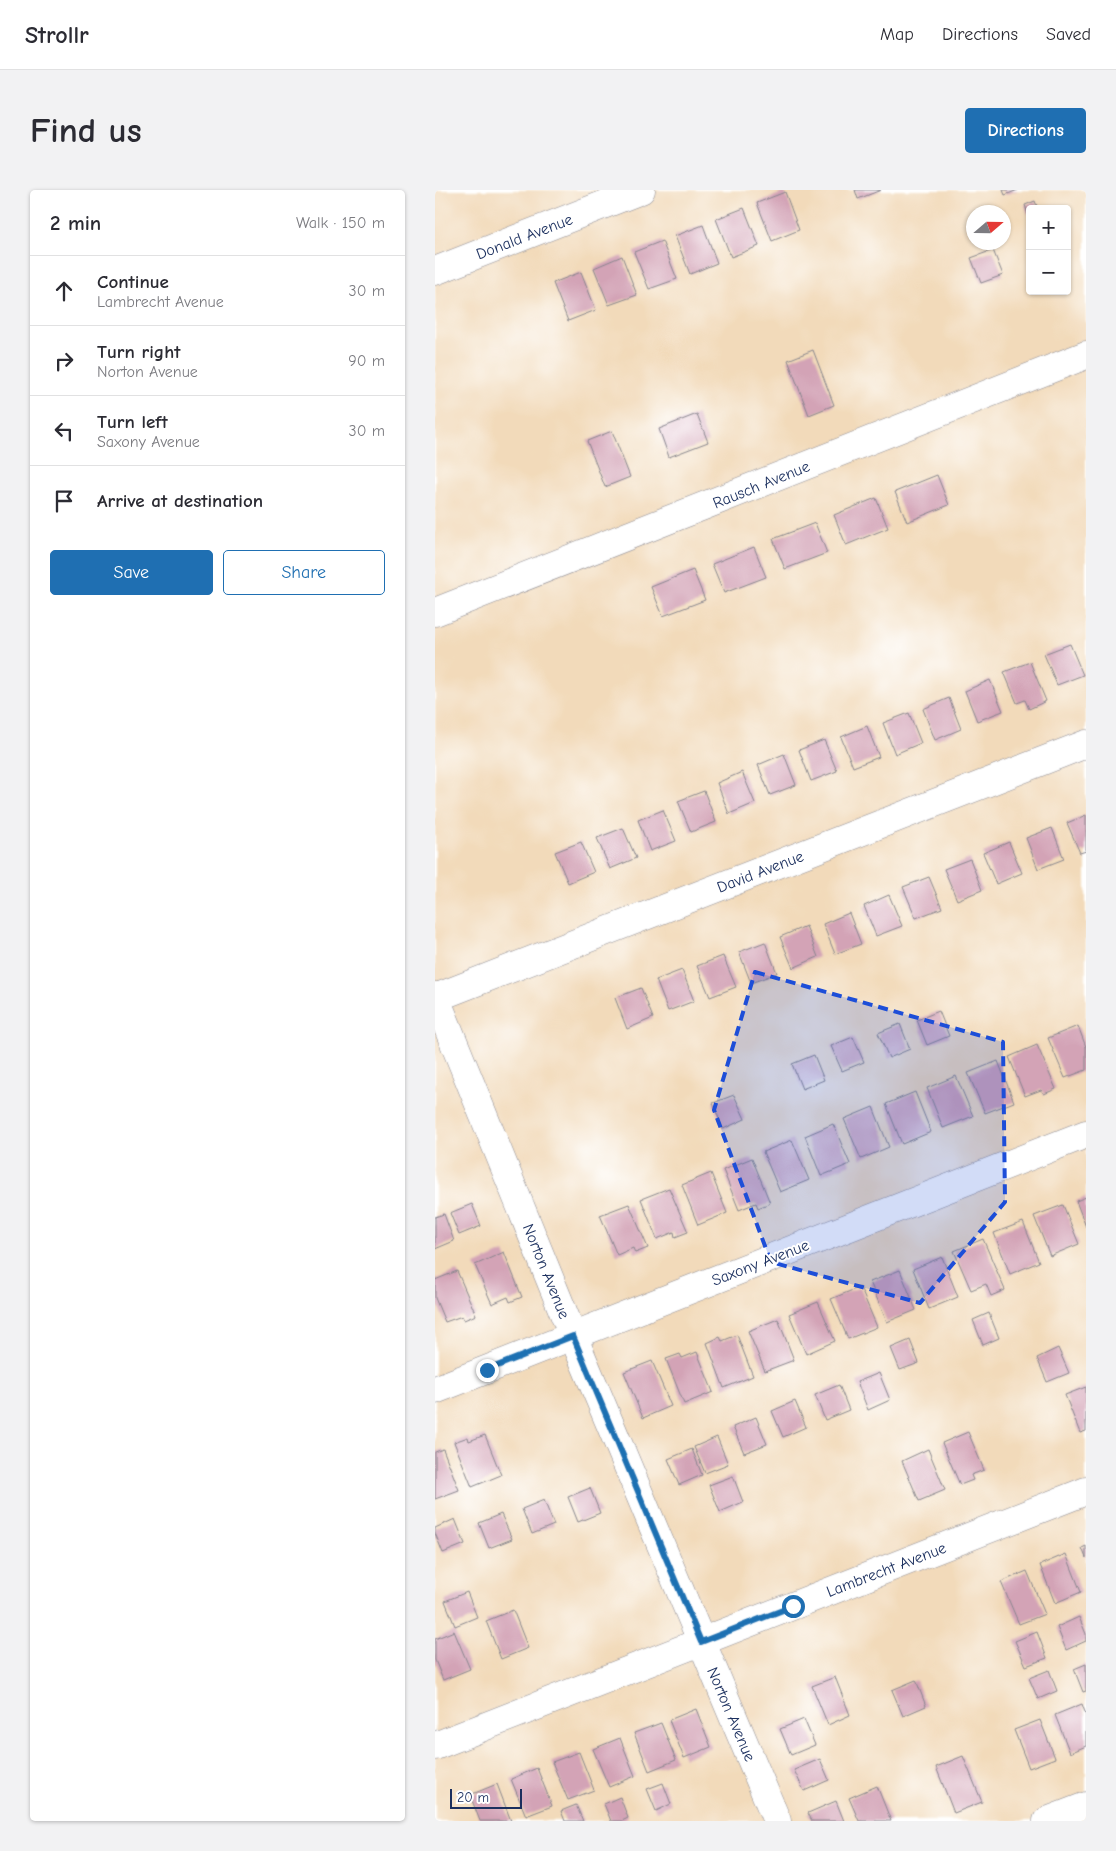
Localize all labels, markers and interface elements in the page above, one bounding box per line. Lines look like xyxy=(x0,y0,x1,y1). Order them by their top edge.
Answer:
text: Strollr xyxy=(25,21,89,49)
text: Map xyxy=(880,24,914,45)
text: Directions xyxy=(942,24,1018,45)
text: Saved xyxy=(1046,24,1091,45)
button: Directions xyxy=(965,108,1086,153)
text: Find us xyxy=(30,110,142,151)
north arrow xyxy=(966,205,1011,250)
map controls xyxy=(1026,205,1071,295)
button: + xyxy=(1026,205,1071,250)
street label: Donald Avenue xyxy=(474,210,575,264)
text: 2 min xyxy=(50,211,101,235)
text: Walk · 150 m xyxy=(296,214,385,232)
button: − xyxy=(1026,250,1071,295)
text: Continue xyxy=(97,271,169,293)
icon: ahead xyxy=(50,277,78,305)
text: 30 m xyxy=(349,282,385,300)
text: Lambrecht Avenue xyxy=(97,293,224,311)
text: Turn right xyxy=(97,341,181,363)
icon: right xyxy=(50,347,78,375)
text: 90 m xyxy=(348,352,385,370)
text: Norton Avenue xyxy=(97,363,198,381)
text: Turn left xyxy=(97,411,168,433)
icon: left xyxy=(50,417,78,445)
text: 30 m xyxy=(349,422,385,440)
text: Saxony Avenue xyxy=(97,433,200,451)
street label: Rausch Avenue xyxy=(710,457,812,513)
icon: arrive xyxy=(50,487,78,515)
text: Arrive at destination xyxy=(97,490,263,512)
button: Save xyxy=(50,550,213,595)
button: Share xyxy=(223,550,385,595)
street label: David Avenue xyxy=(715,847,806,897)
street label: Norton Avenue xyxy=(519,1221,573,1321)
street label: Saxony Avenue xyxy=(709,1236,812,1290)
route end xyxy=(476,1359,499,1382)
street label: Lambrecht Avenue xyxy=(824,1539,949,1601)
route start xyxy=(782,1595,805,1618)
street label: Norton Avenue xyxy=(703,1664,759,1764)
scale bar xyxy=(450,1786,523,1809)
text: 20 m xyxy=(457,1789,489,1806)

